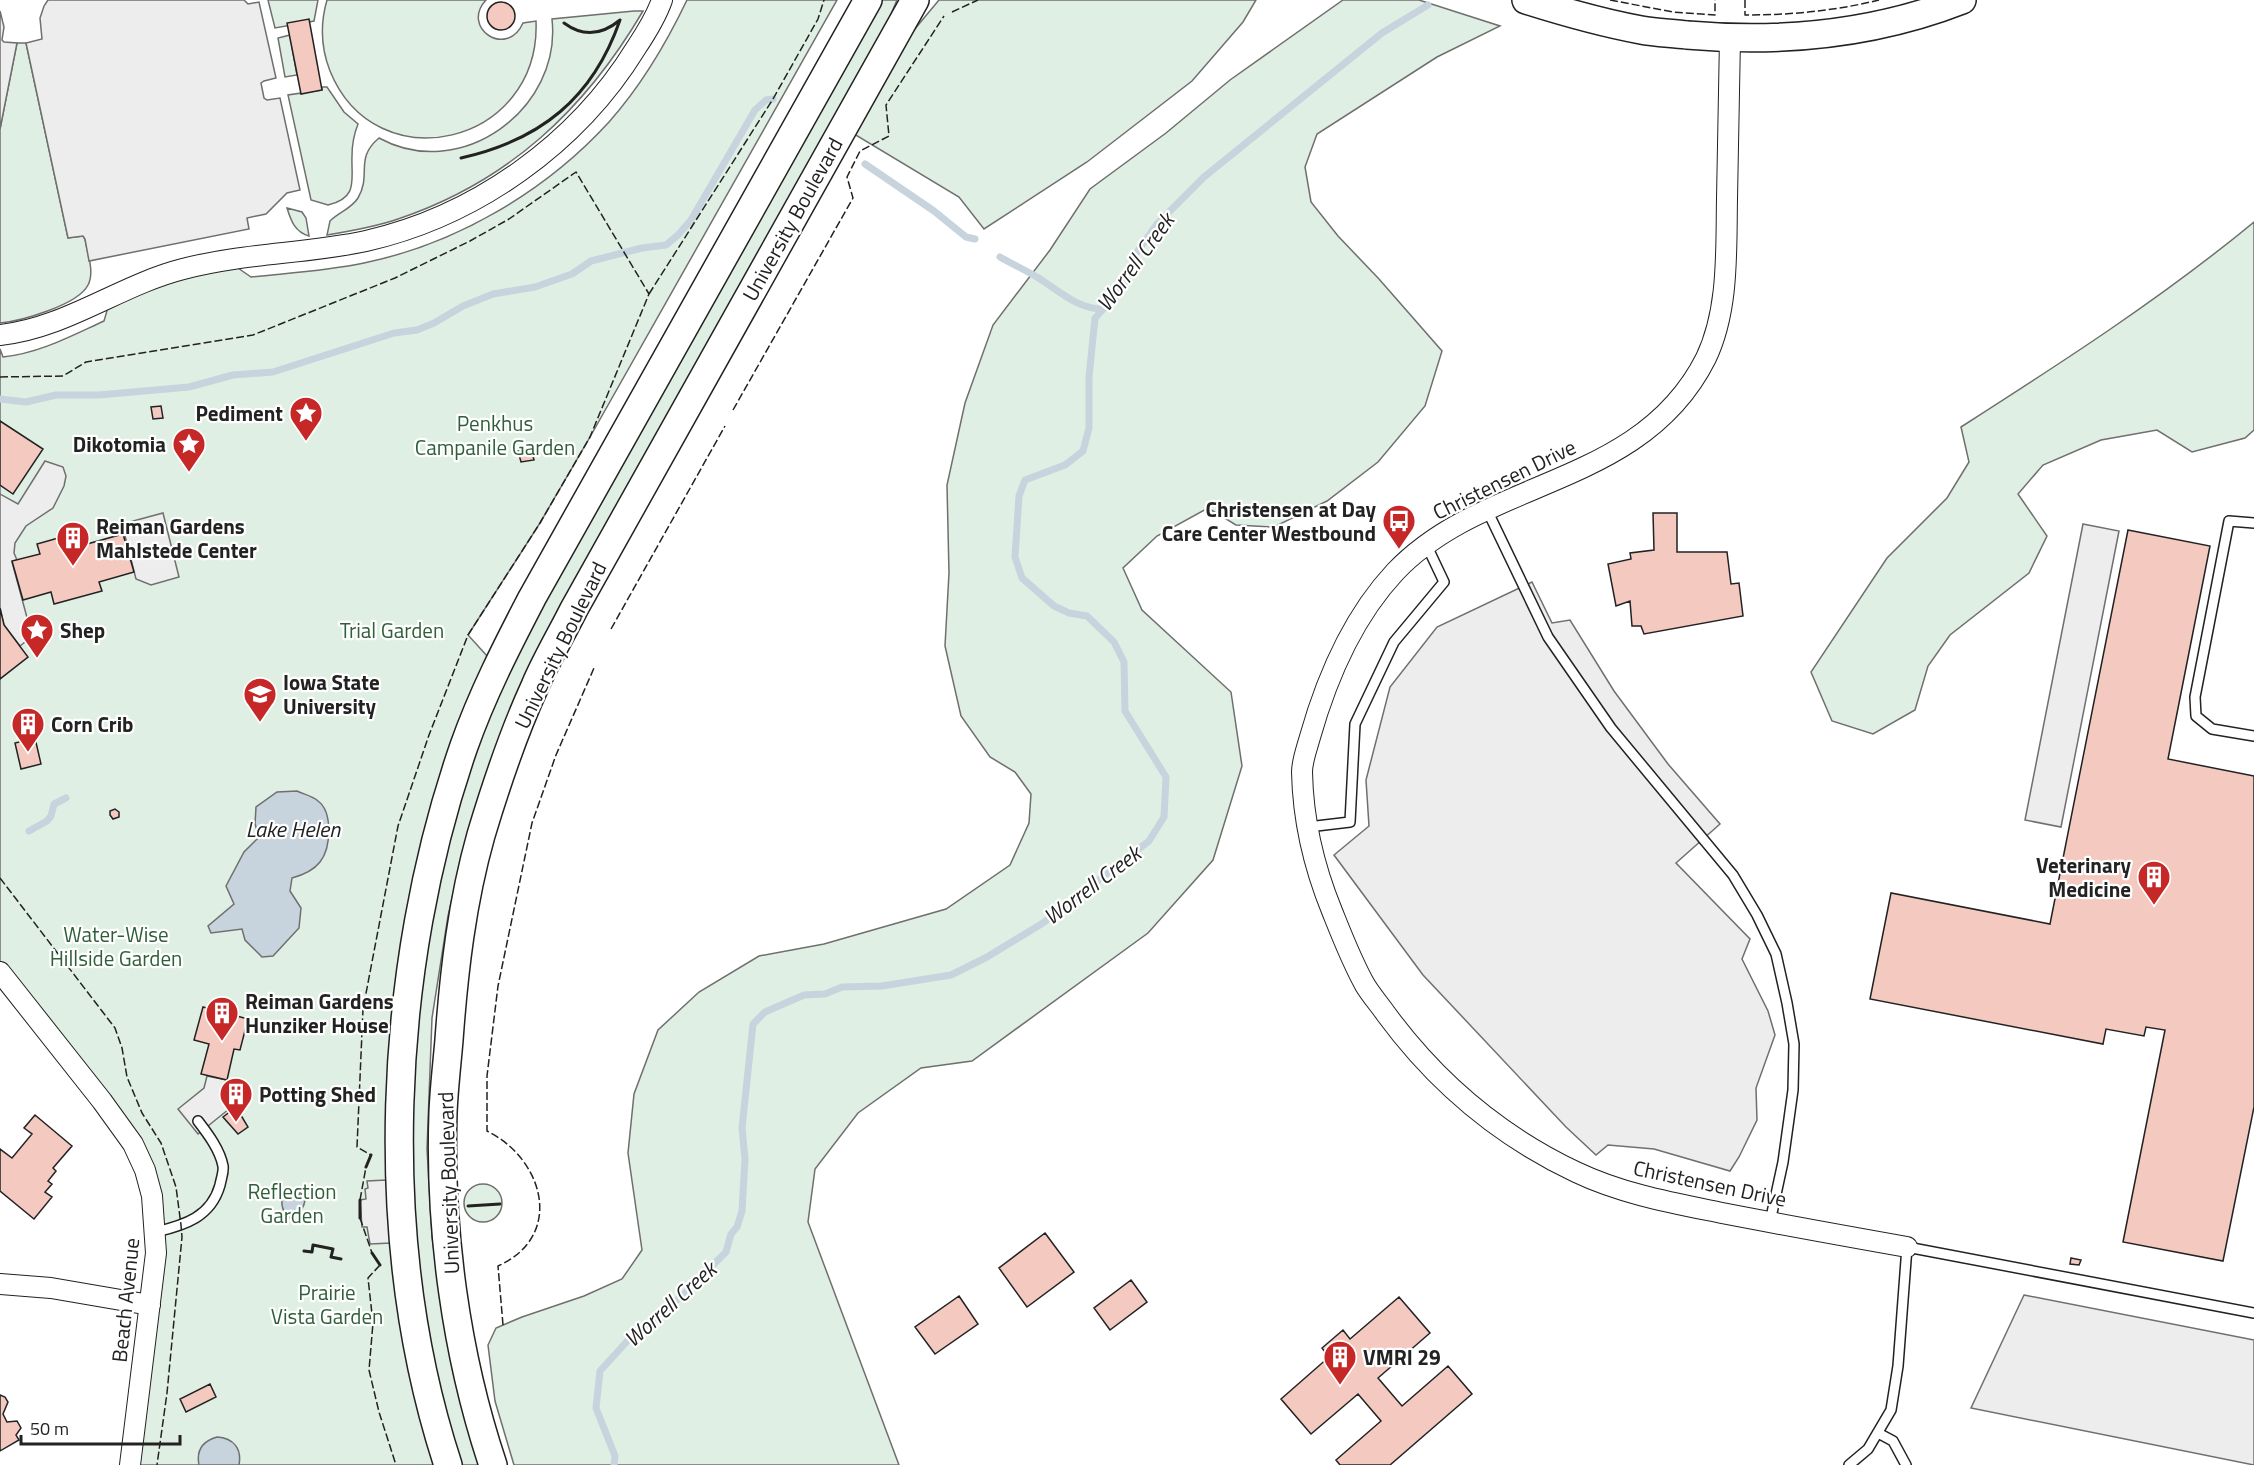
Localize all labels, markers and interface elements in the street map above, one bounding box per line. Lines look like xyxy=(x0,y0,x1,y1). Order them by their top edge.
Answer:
street label: University Boulevard xyxy=(734,131,850,307)
water label: Worrell Creek xyxy=(1088,204,1184,318)
place icon: Pediment xyxy=(288,395,324,442)
place label: Pediment xyxy=(195,397,283,429)
park label: Penkhus Campanile Garden xyxy=(415,407,575,463)
place icon: Dikotomia xyxy=(171,426,207,473)
place label: Dikotomia xyxy=(73,428,166,460)
street label: Christensen Drive xyxy=(1427,430,1581,528)
place label: Christensen at Day Care Center Westbound xyxy=(1162,493,1376,549)
bus stop icon: Christensen at Day Care Center Westbound xyxy=(1381,503,1417,550)
place label: Reiman Gardens Mahlstede Center xyxy=(96,510,257,566)
building icon: Reiman Gardens Mahlstede Center xyxy=(55,520,91,567)
street label: University Boulevard xyxy=(506,556,614,734)
place icon: Shep xyxy=(19,612,55,659)
place label: Shep xyxy=(60,614,105,646)
park label: Trial Garden xyxy=(340,614,444,646)
place label: Iowa State University xyxy=(283,666,380,722)
school or university icon: Iowa State University xyxy=(242,676,278,723)
building icon: Corn Crib xyxy=(10,706,46,753)
place label: Corn Crib xyxy=(51,708,134,740)
water label: Lake Helen xyxy=(246,812,341,846)
water label: Worrell Creek xyxy=(1036,836,1150,933)
place label: Veterinary Medicine xyxy=(2036,849,2131,905)
building icon: Veterinary Medicine xyxy=(2136,859,2172,906)
park label: Water-Wise Hillside Garden xyxy=(50,918,182,974)
place label: Reiman Gardens Hunziker House xyxy=(245,985,394,1041)
building icon: Reiman Gardens Hunziker House xyxy=(204,995,240,1042)
building icon: Potting Shed xyxy=(218,1076,254,1123)
place label: Potting Shed xyxy=(259,1078,376,1110)
street label: University Boulevard xyxy=(429,1091,467,1275)
street label: Christensen Drive xyxy=(1630,1151,1790,1215)
park label: Reflection Garden xyxy=(247,1175,337,1231)
street label: Beach Avenue xyxy=(103,1236,147,1364)
water label: Worrell Creek xyxy=(616,1252,726,1355)
park label: Prairie Vista Garden xyxy=(271,1276,383,1332)
building icon: VMRI 29 xyxy=(1322,1339,1358,1386)
place label: VMRI 29 xyxy=(1363,1341,1441,1373)
scale bar xyxy=(21,1408,180,1446)
text: 50 m xyxy=(30,1415,69,1442)

